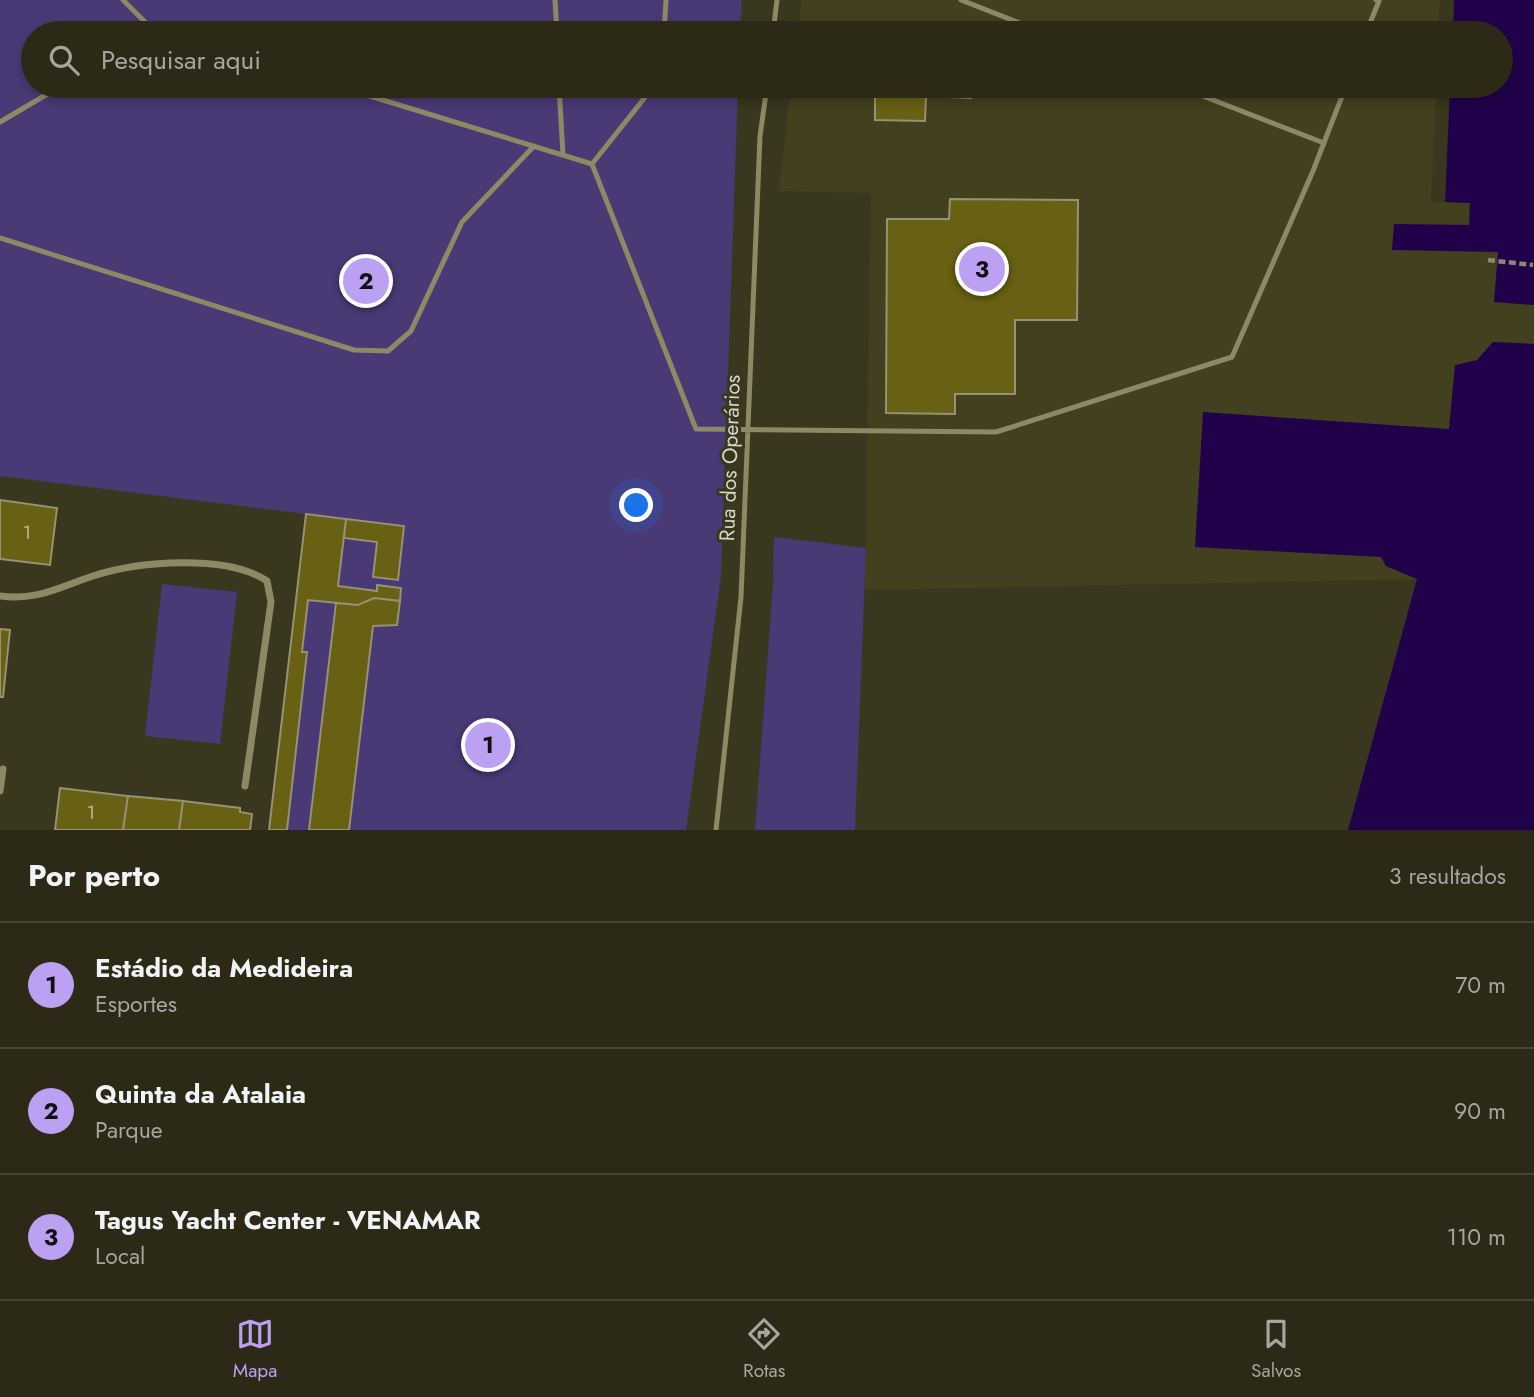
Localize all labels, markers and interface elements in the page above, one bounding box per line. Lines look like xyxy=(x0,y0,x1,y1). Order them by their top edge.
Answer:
search box xyxy=(21,21,1513,98)
icon: search xyxy=(45,41,83,79)
text: Pesquisar aqui xyxy=(101,41,261,79)
pin: 3 xyxy=(959,243,1005,295)
pin: 2 xyxy=(343,255,389,307)
street label: Rua dos Operários xyxy=(712,374,748,542)
your location xyxy=(619,488,653,522)
house number: 1 xyxy=(23,520,31,546)
pin: 1 xyxy=(465,719,511,771)
house number: 1 xyxy=(87,800,95,826)
text: Por perto xyxy=(28,854,160,897)
text: 3 resultados xyxy=(1389,859,1506,893)
text: Estádio da Medideira xyxy=(95,949,353,987)
text: 1 xyxy=(45,968,57,1002)
text: 70 m xyxy=(1455,968,1506,1002)
text: Esportes xyxy=(95,987,177,1021)
text: Quinta da Atalaia xyxy=(95,1075,306,1113)
text: 2 xyxy=(43,1094,59,1128)
text: 90 m xyxy=(1454,1094,1506,1128)
text: Parque xyxy=(95,1113,163,1147)
text: Tagus Yacht Center - VENAMAR xyxy=(95,1201,481,1239)
text: 3 xyxy=(44,1220,58,1254)
text: 110 m xyxy=(1447,1220,1506,1254)
text: Local xyxy=(95,1239,145,1273)
tab: Mapa xyxy=(233,1315,277,1384)
tab: Rotas xyxy=(743,1315,785,1384)
tab: Salvos xyxy=(1251,1315,1301,1384)

